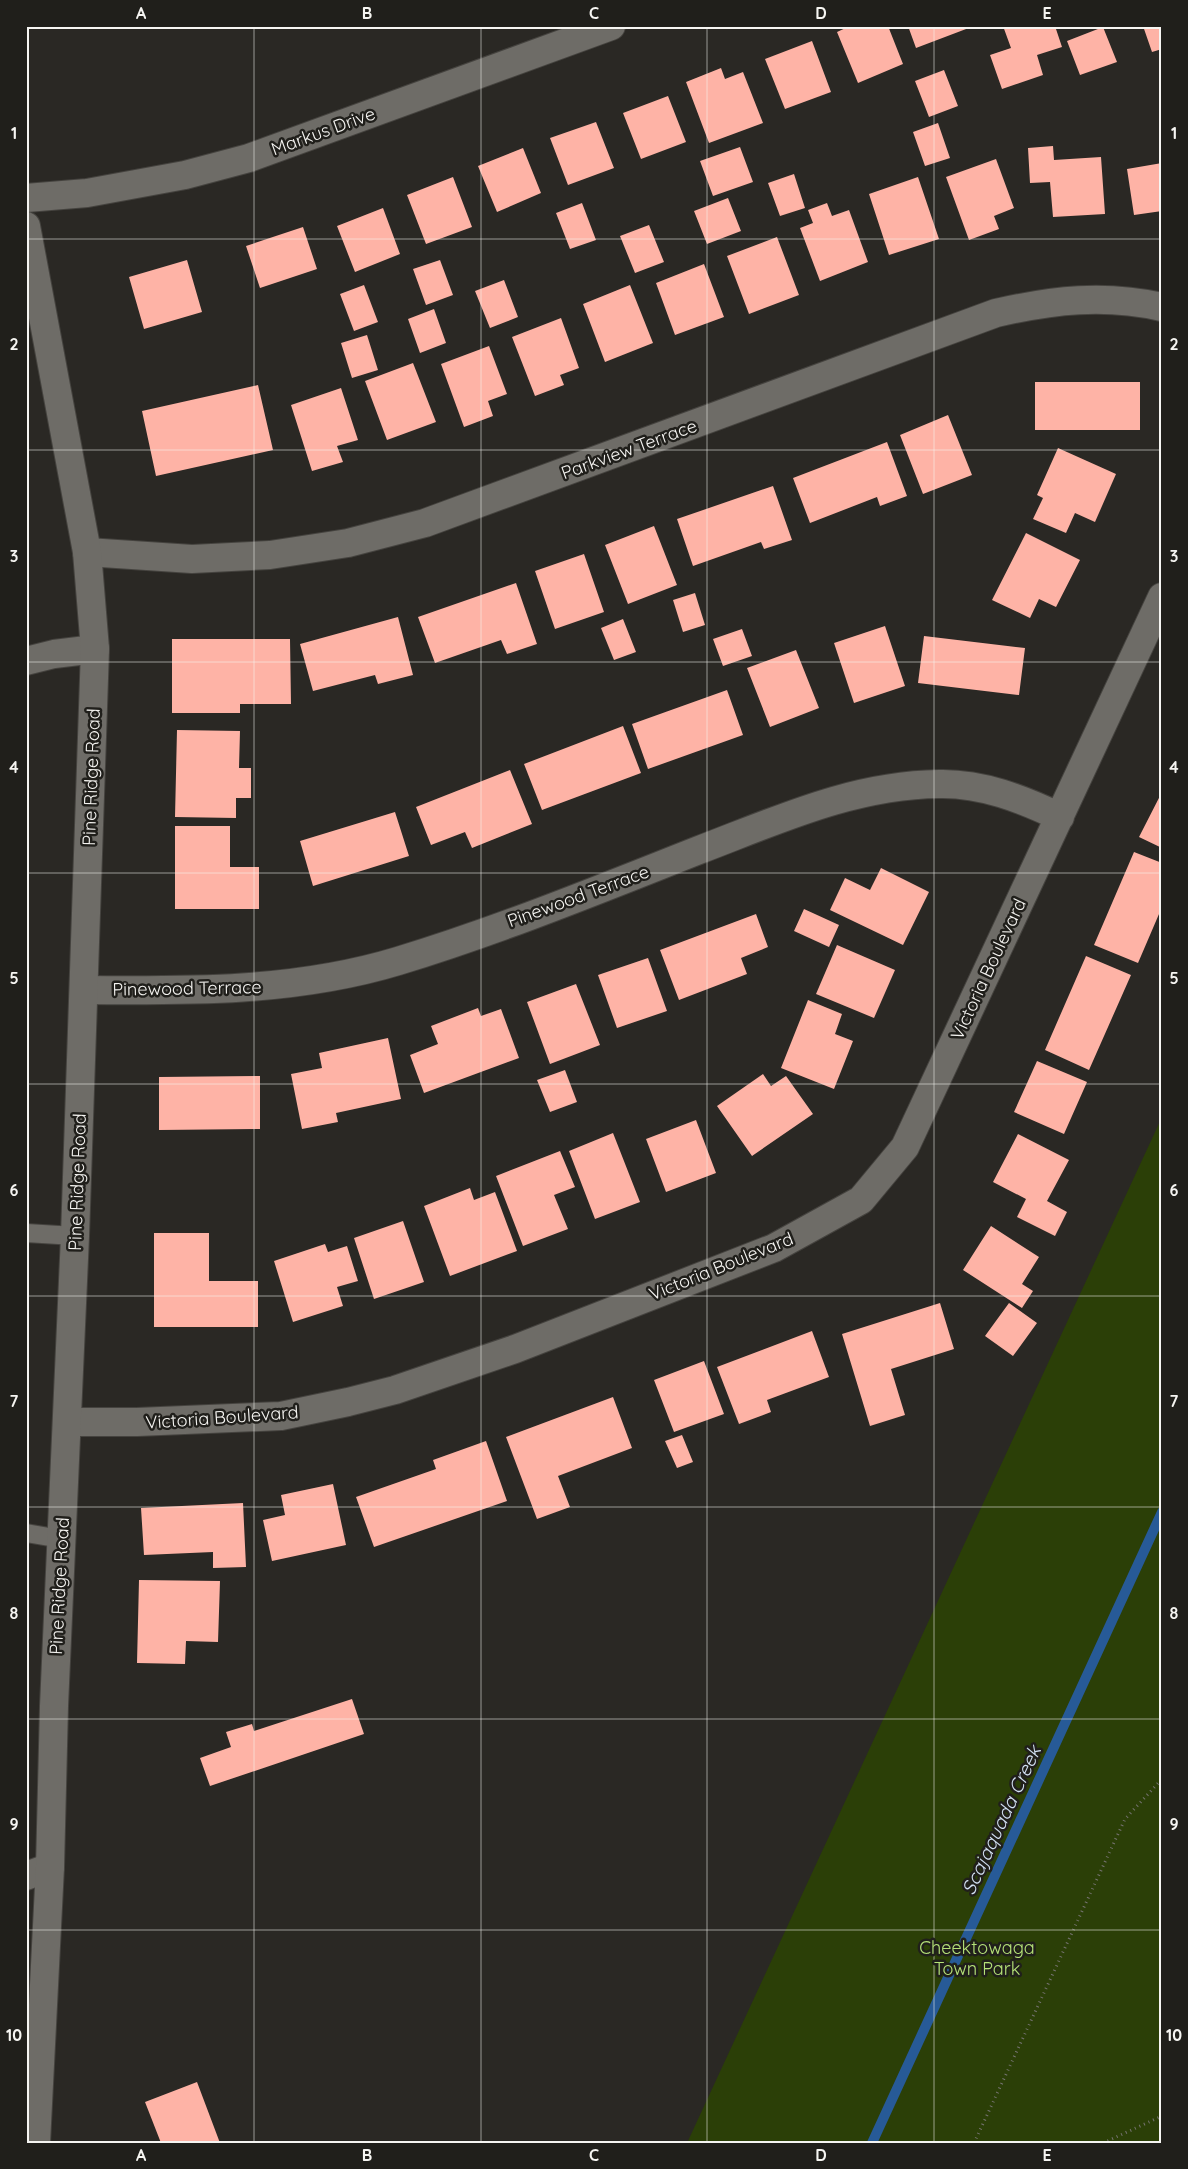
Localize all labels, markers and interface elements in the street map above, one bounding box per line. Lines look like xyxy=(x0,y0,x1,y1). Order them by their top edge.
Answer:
text: A xyxy=(136,3,147,23)
text: B xyxy=(362,3,372,23)
text: C xyxy=(589,3,599,23)
text: D xyxy=(815,3,827,23)
text: E xyxy=(1042,3,1052,23)
street label: Markus Drive xyxy=(268,102,378,160)
text: 1 xyxy=(11,123,17,143)
text: 1 xyxy=(1171,123,1177,143)
text: 2 xyxy=(9,334,19,354)
text: 2 xyxy=(1169,334,1179,354)
street label: Parkview Terrace xyxy=(558,414,700,484)
text: 3 xyxy=(10,546,18,566)
text: 3 xyxy=(1170,546,1178,566)
street label: Pine Ridge Road xyxy=(77,708,105,846)
text: 4 xyxy=(9,757,19,777)
text: 4 xyxy=(1169,757,1179,777)
street label: Pinewood Terrace xyxy=(504,860,652,932)
street label: Victoria Boulevard xyxy=(945,895,1031,1043)
text: 5 xyxy=(9,968,19,988)
text: 5 xyxy=(1169,968,1179,988)
street label: Pinewood Terrace xyxy=(112,975,262,1001)
street label: Pine Ridge Road xyxy=(63,1113,91,1251)
text: 6 xyxy=(10,1180,19,1200)
text: 6 xyxy=(1170,1180,1179,1200)
street label: Victoria Boulevard xyxy=(646,1227,796,1305)
text: 7 xyxy=(10,1391,19,1411)
text: 7 xyxy=(1170,1391,1179,1411)
street label: Victoria Boulevard xyxy=(145,1400,299,1434)
street label: Pine Ridge Road xyxy=(44,1517,74,1655)
text: 8 xyxy=(10,1603,19,1623)
text: 8 xyxy=(1170,1603,1179,1623)
water label: Scajaquada Creek xyxy=(956,1740,1047,1898)
text: 9 xyxy=(9,1814,19,1834)
text: 9 xyxy=(1169,1814,1179,1834)
park label: Cheektowaga Town Park xyxy=(919,1936,1035,1980)
text: 10 xyxy=(6,2025,22,2045)
text: 10 xyxy=(1166,2025,1182,2045)
text: A xyxy=(136,2145,147,2165)
text: B xyxy=(362,2145,372,2165)
text: C xyxy=(589,2145,599,2165)
text: D xyxy=(815,2145,827,2165)
text: E xyxy=(1042,2145,1052,2165)

